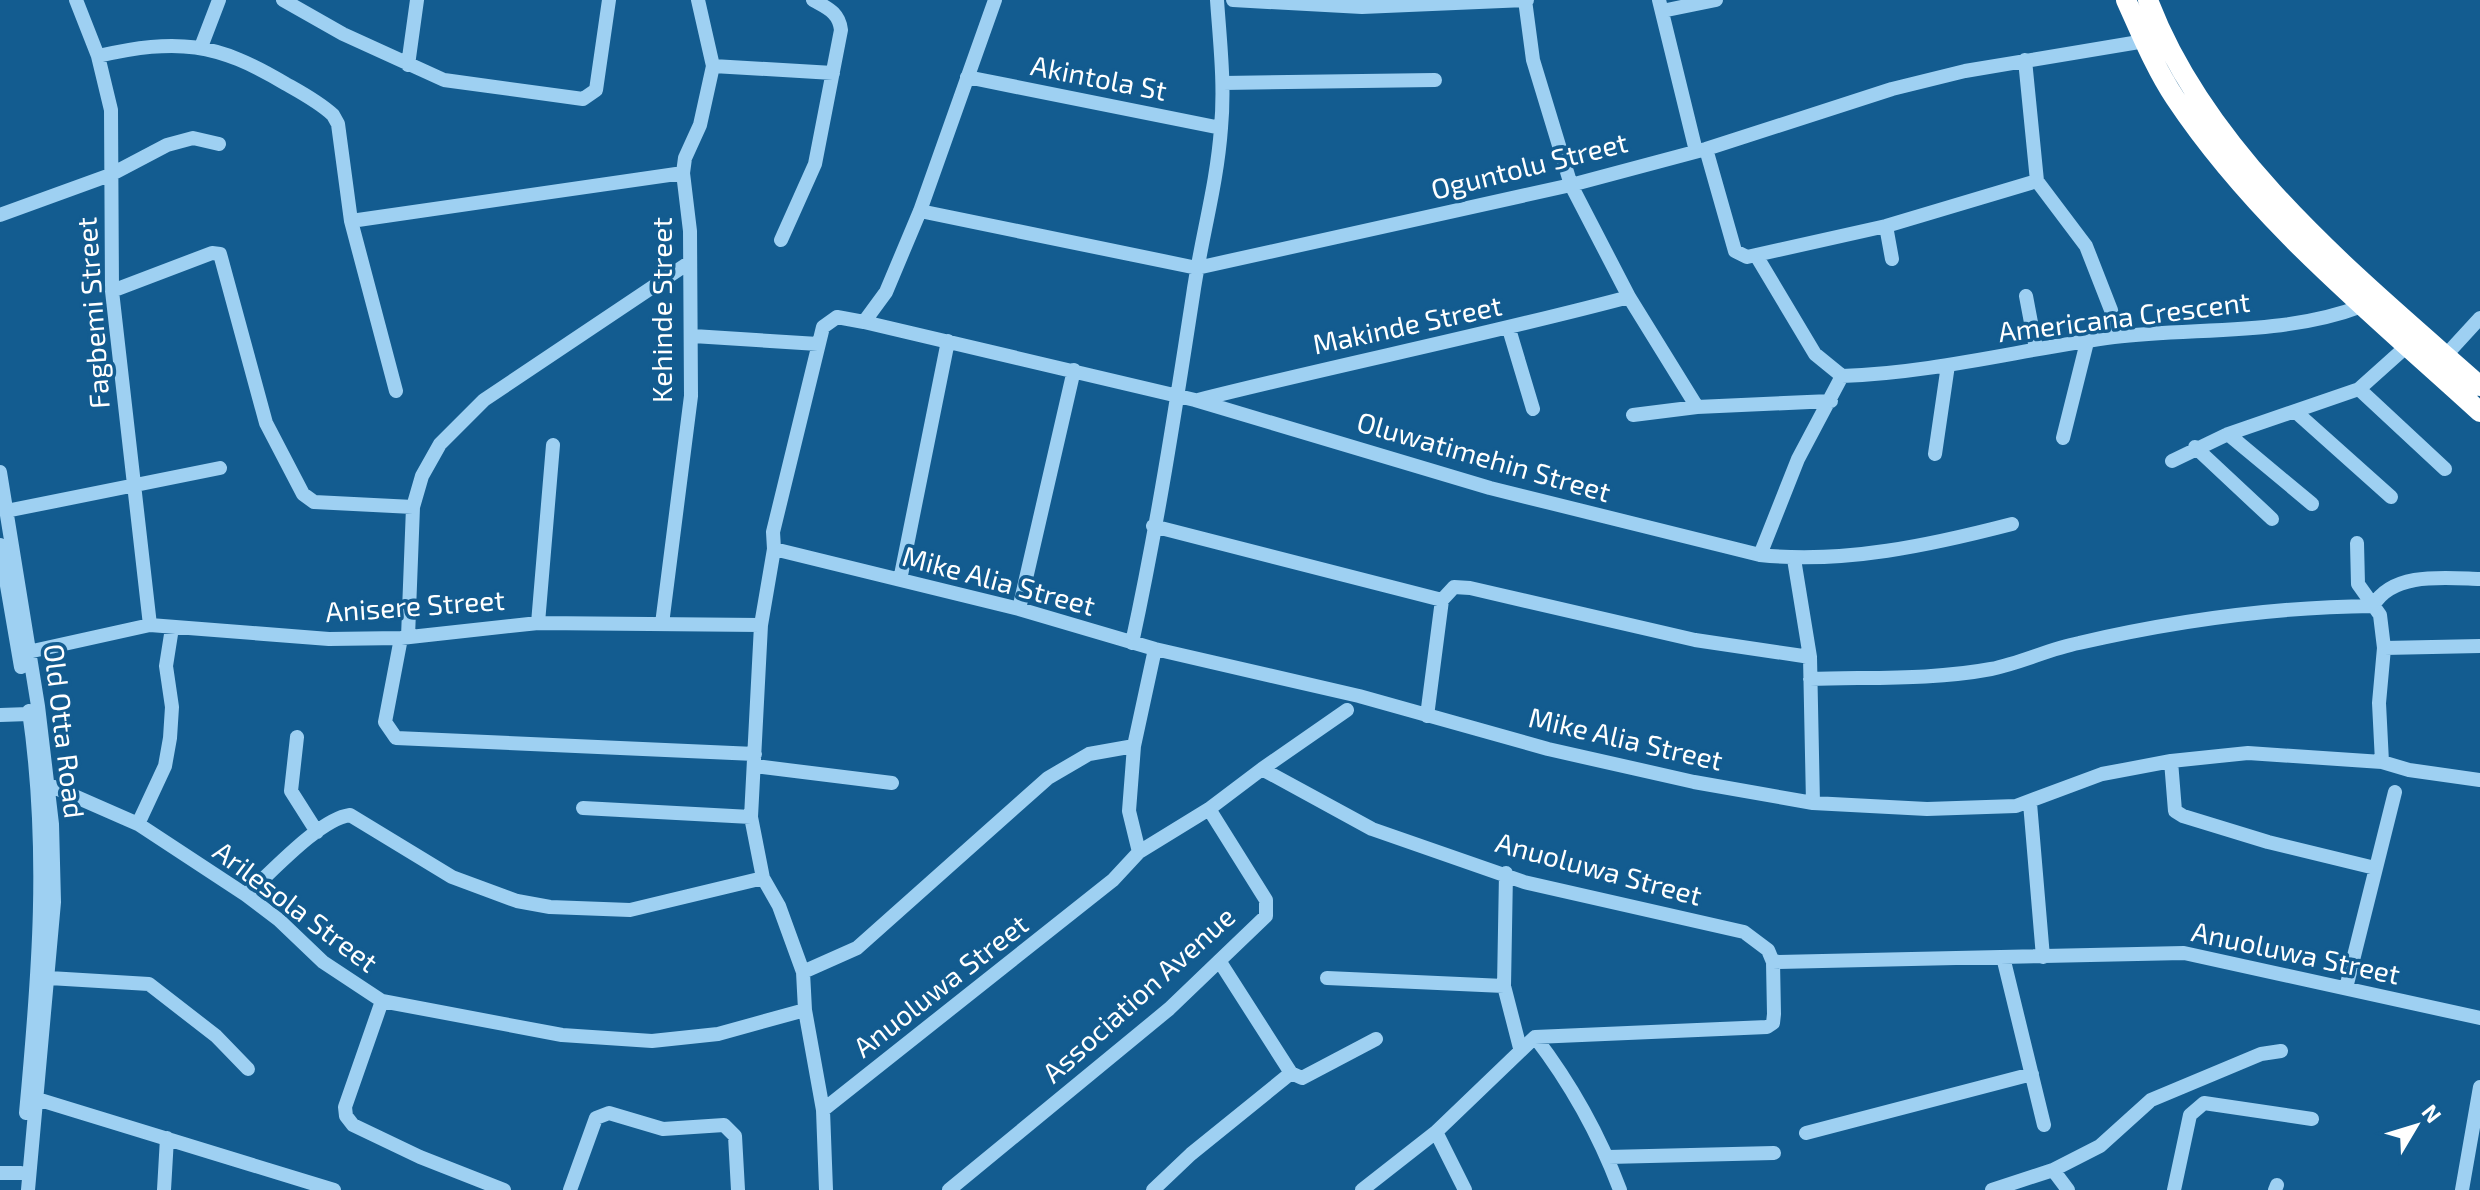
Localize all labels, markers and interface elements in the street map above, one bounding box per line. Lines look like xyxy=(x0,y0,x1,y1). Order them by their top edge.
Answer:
street label: Akintola St xyxy=(1028,47,1170,107)
street label: Oguntolu Street xyxy=(1427,124,1631,206)
street label: Fagbemi Street xyxy=(68,216,116,410)
street label: Kehinde Street xyxy=(644,217,678,403)
street label: Americana Crescent xyxy=(1996,284,2252,348)
street label: Makinde Street xyxy=(1309,287,1505,361)
street label: Oluwatimehin Street xyxy=(1353,404,1615,508)
street label: Mike Alia Street xyxy=(899,538,1099,622)
street label: Anisere Street xyxy=(324,582,506,628)
street label: Old Otta Road xyxy=(37,642,93,820)
street label: Mike Alia Street xyxy=(1526,699,1726,777)
street label: Anuoluwa Street xyxy=(1492,824,1706,912)
street label: Arilesola Street xyxy=(207,833,385,979)
street label: Association Avenue xyxy=(1035,899,1241,1089)
street label: Anuoluwa Street xyxy=(846,906,1034,1064)
street label: Anuoluwa Street xyxy=(2189,913,2403,991)
north arrow xyxy=(2376,1086,2456,1166)
text: N xyxy=(2417,1099,2448,1127)

